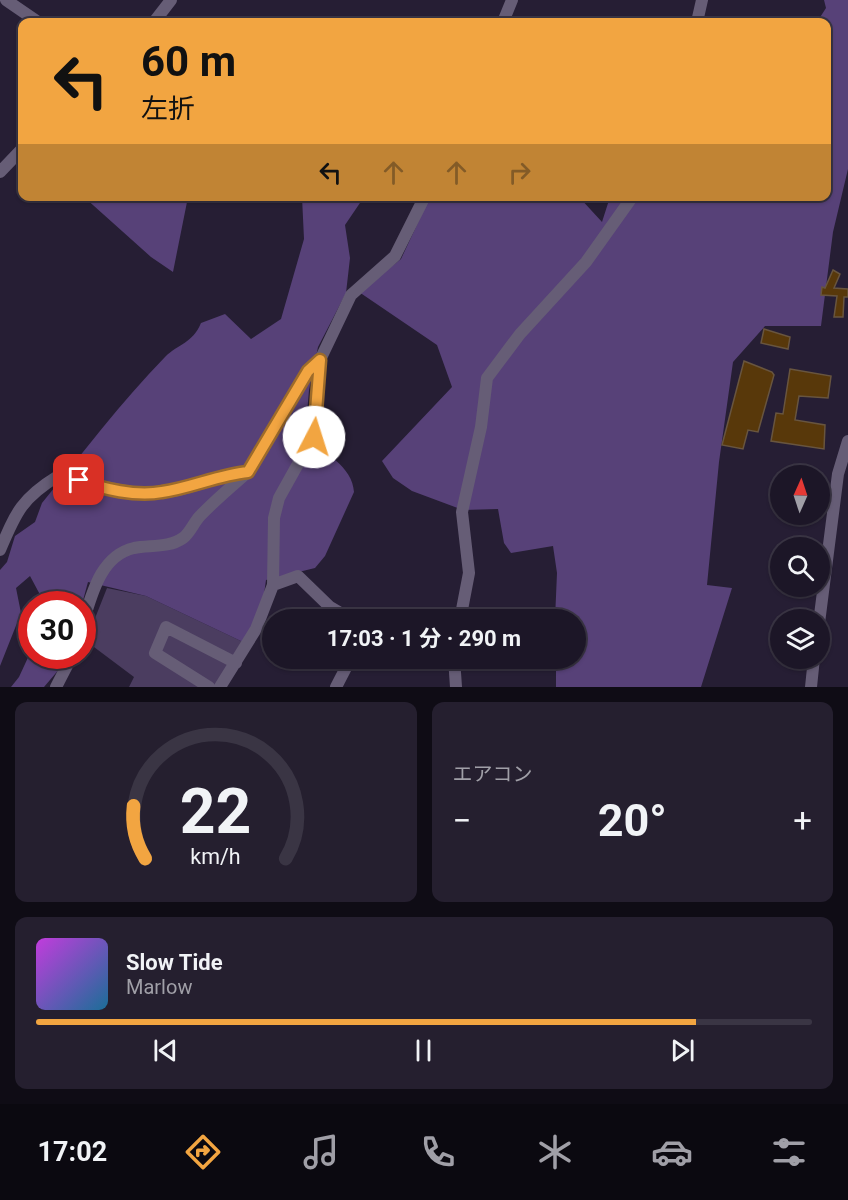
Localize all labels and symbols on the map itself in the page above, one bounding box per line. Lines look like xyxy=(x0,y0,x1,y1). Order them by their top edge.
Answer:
position arrow xyxy=(282,405,346,469)
pin xyxy=(53,454,104,505)
north arrow xyxy=(770,465,830,525)
speed limit sign: 30 xyxy=(18,591,96,669)

